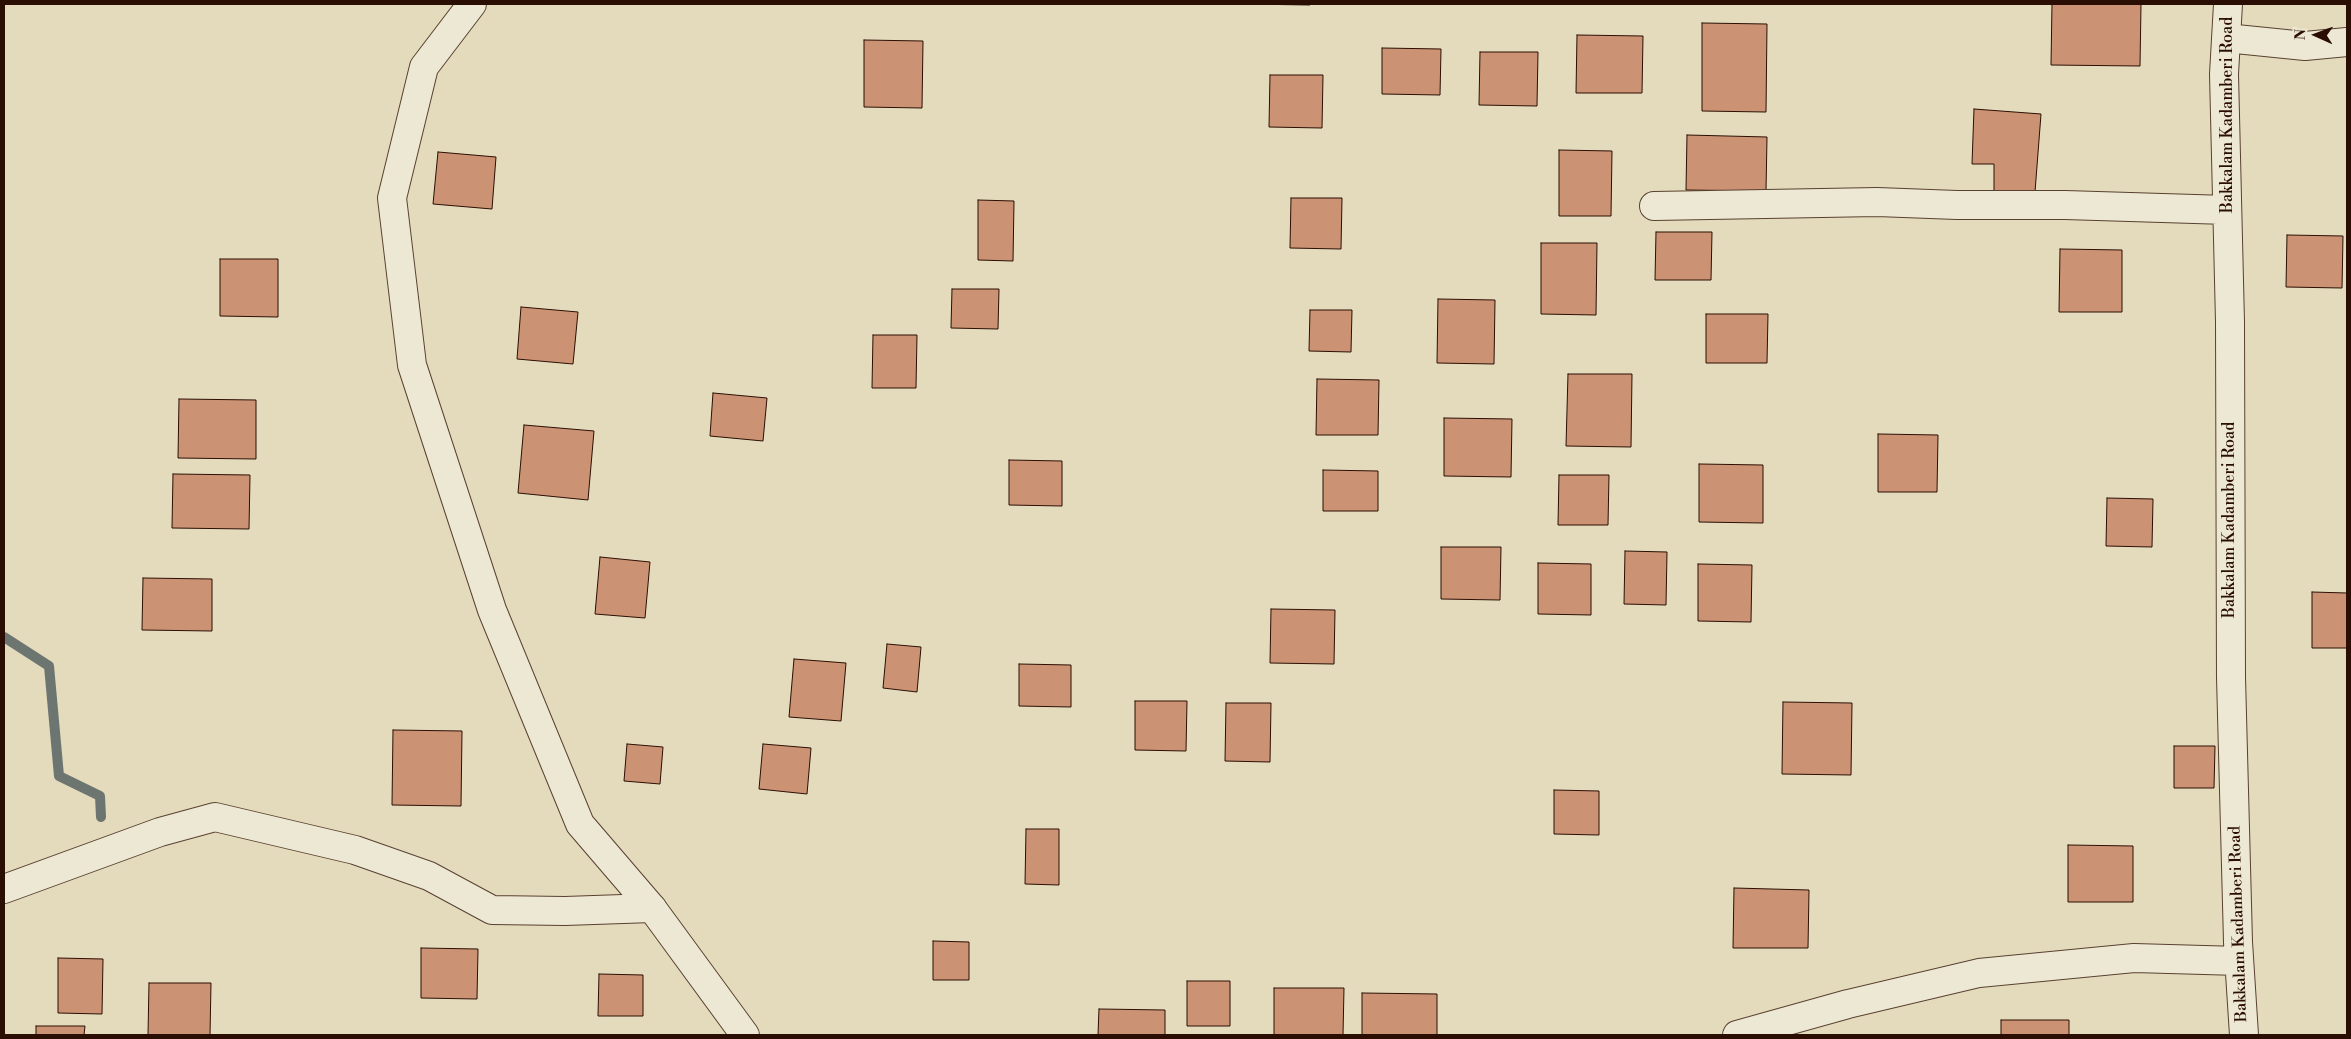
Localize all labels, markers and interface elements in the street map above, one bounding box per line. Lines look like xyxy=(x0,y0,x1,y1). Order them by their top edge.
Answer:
north arrow xyxy=(2291,10,2341,60)
street label: Bakkalam Kadamberi Road xyxy=(2218,17,2238,213)
text: N xyxy=(2292,29,2310,40)
street label: Bakkalam Kadamberi Road xyxy=(2220,422,2240,618)
street label: Bakkalam Kadamberi Road xyxy=(2226,825,2252,1023)

